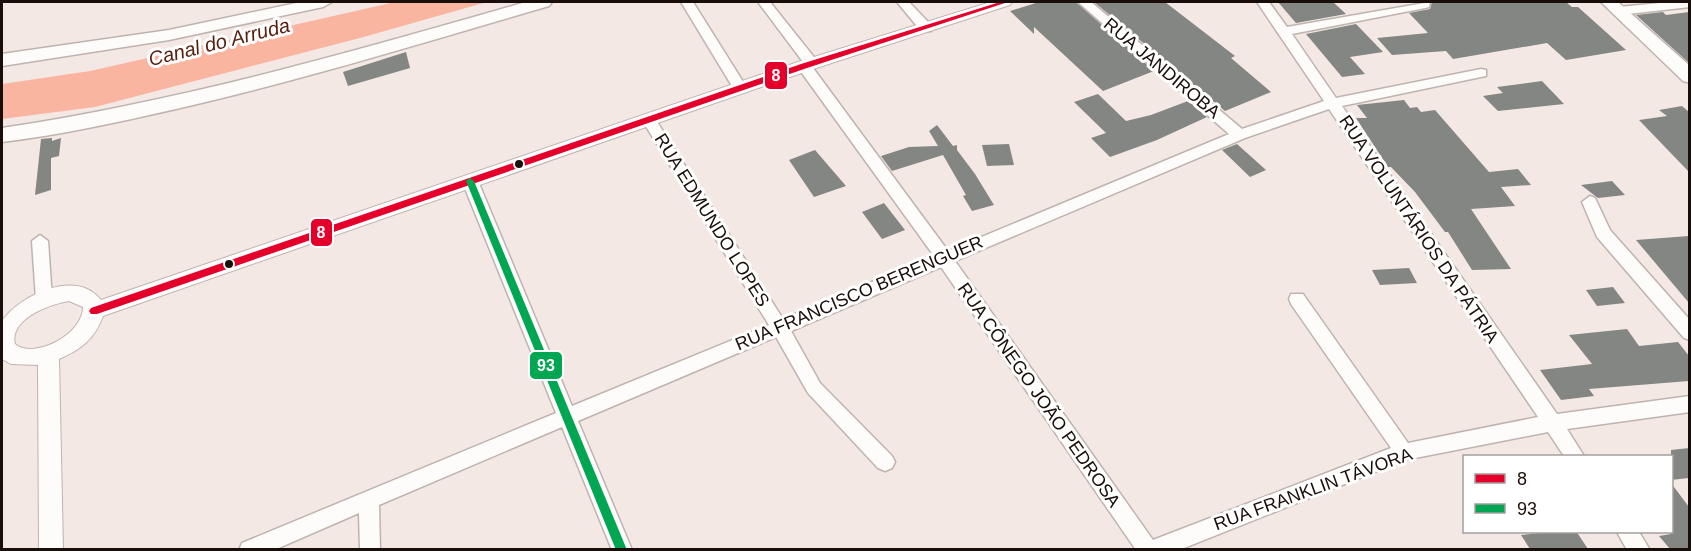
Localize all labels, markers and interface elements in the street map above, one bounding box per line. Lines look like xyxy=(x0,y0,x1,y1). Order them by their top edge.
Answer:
water label: Canal do Arruda xyxy=(146,14,292,70)
street label: RUA JANDIROBA xyxy=(1100,14,1224,122)
line badge: 8 xyxy=(764,61,788,90)
text: 8 xyxy=(772,67,781,84)
street label: RUA VOLUNTÁRIOS DA PÁTRIA xyxy=(1335,111,1503,347)
street label: RUA EDMUNDO LOPES xyxy=(651,130,773,310)
unlabelled marker xyxy=(513,158,525,170)
line badge: 8 xyxy=(310,218,333,247)
text: 8 xyxy=(317,224,326,241)
street label: RUA FRANCISCO BERENGUER xyxy=(732,232,986,354)
unlabelled marker xyxy=(223,258,235,270)
street label: RUA CÔNEGO JOÃO PEDROSA xyxy=(954,278,1125,511)
line badge: 93 xyxy=(529,351,563,380)
text: 93 xyxy=(537,357,555,374)
street label: RUA FRANKLIN TÁVORA xyxy=(1211,444,1415,534)
legend xyxy=(1463,455,1673,533)
text: 8 xyxy=(1517,469,1527,489)
text: 93 xyxy=(1517,499,1537,519)

